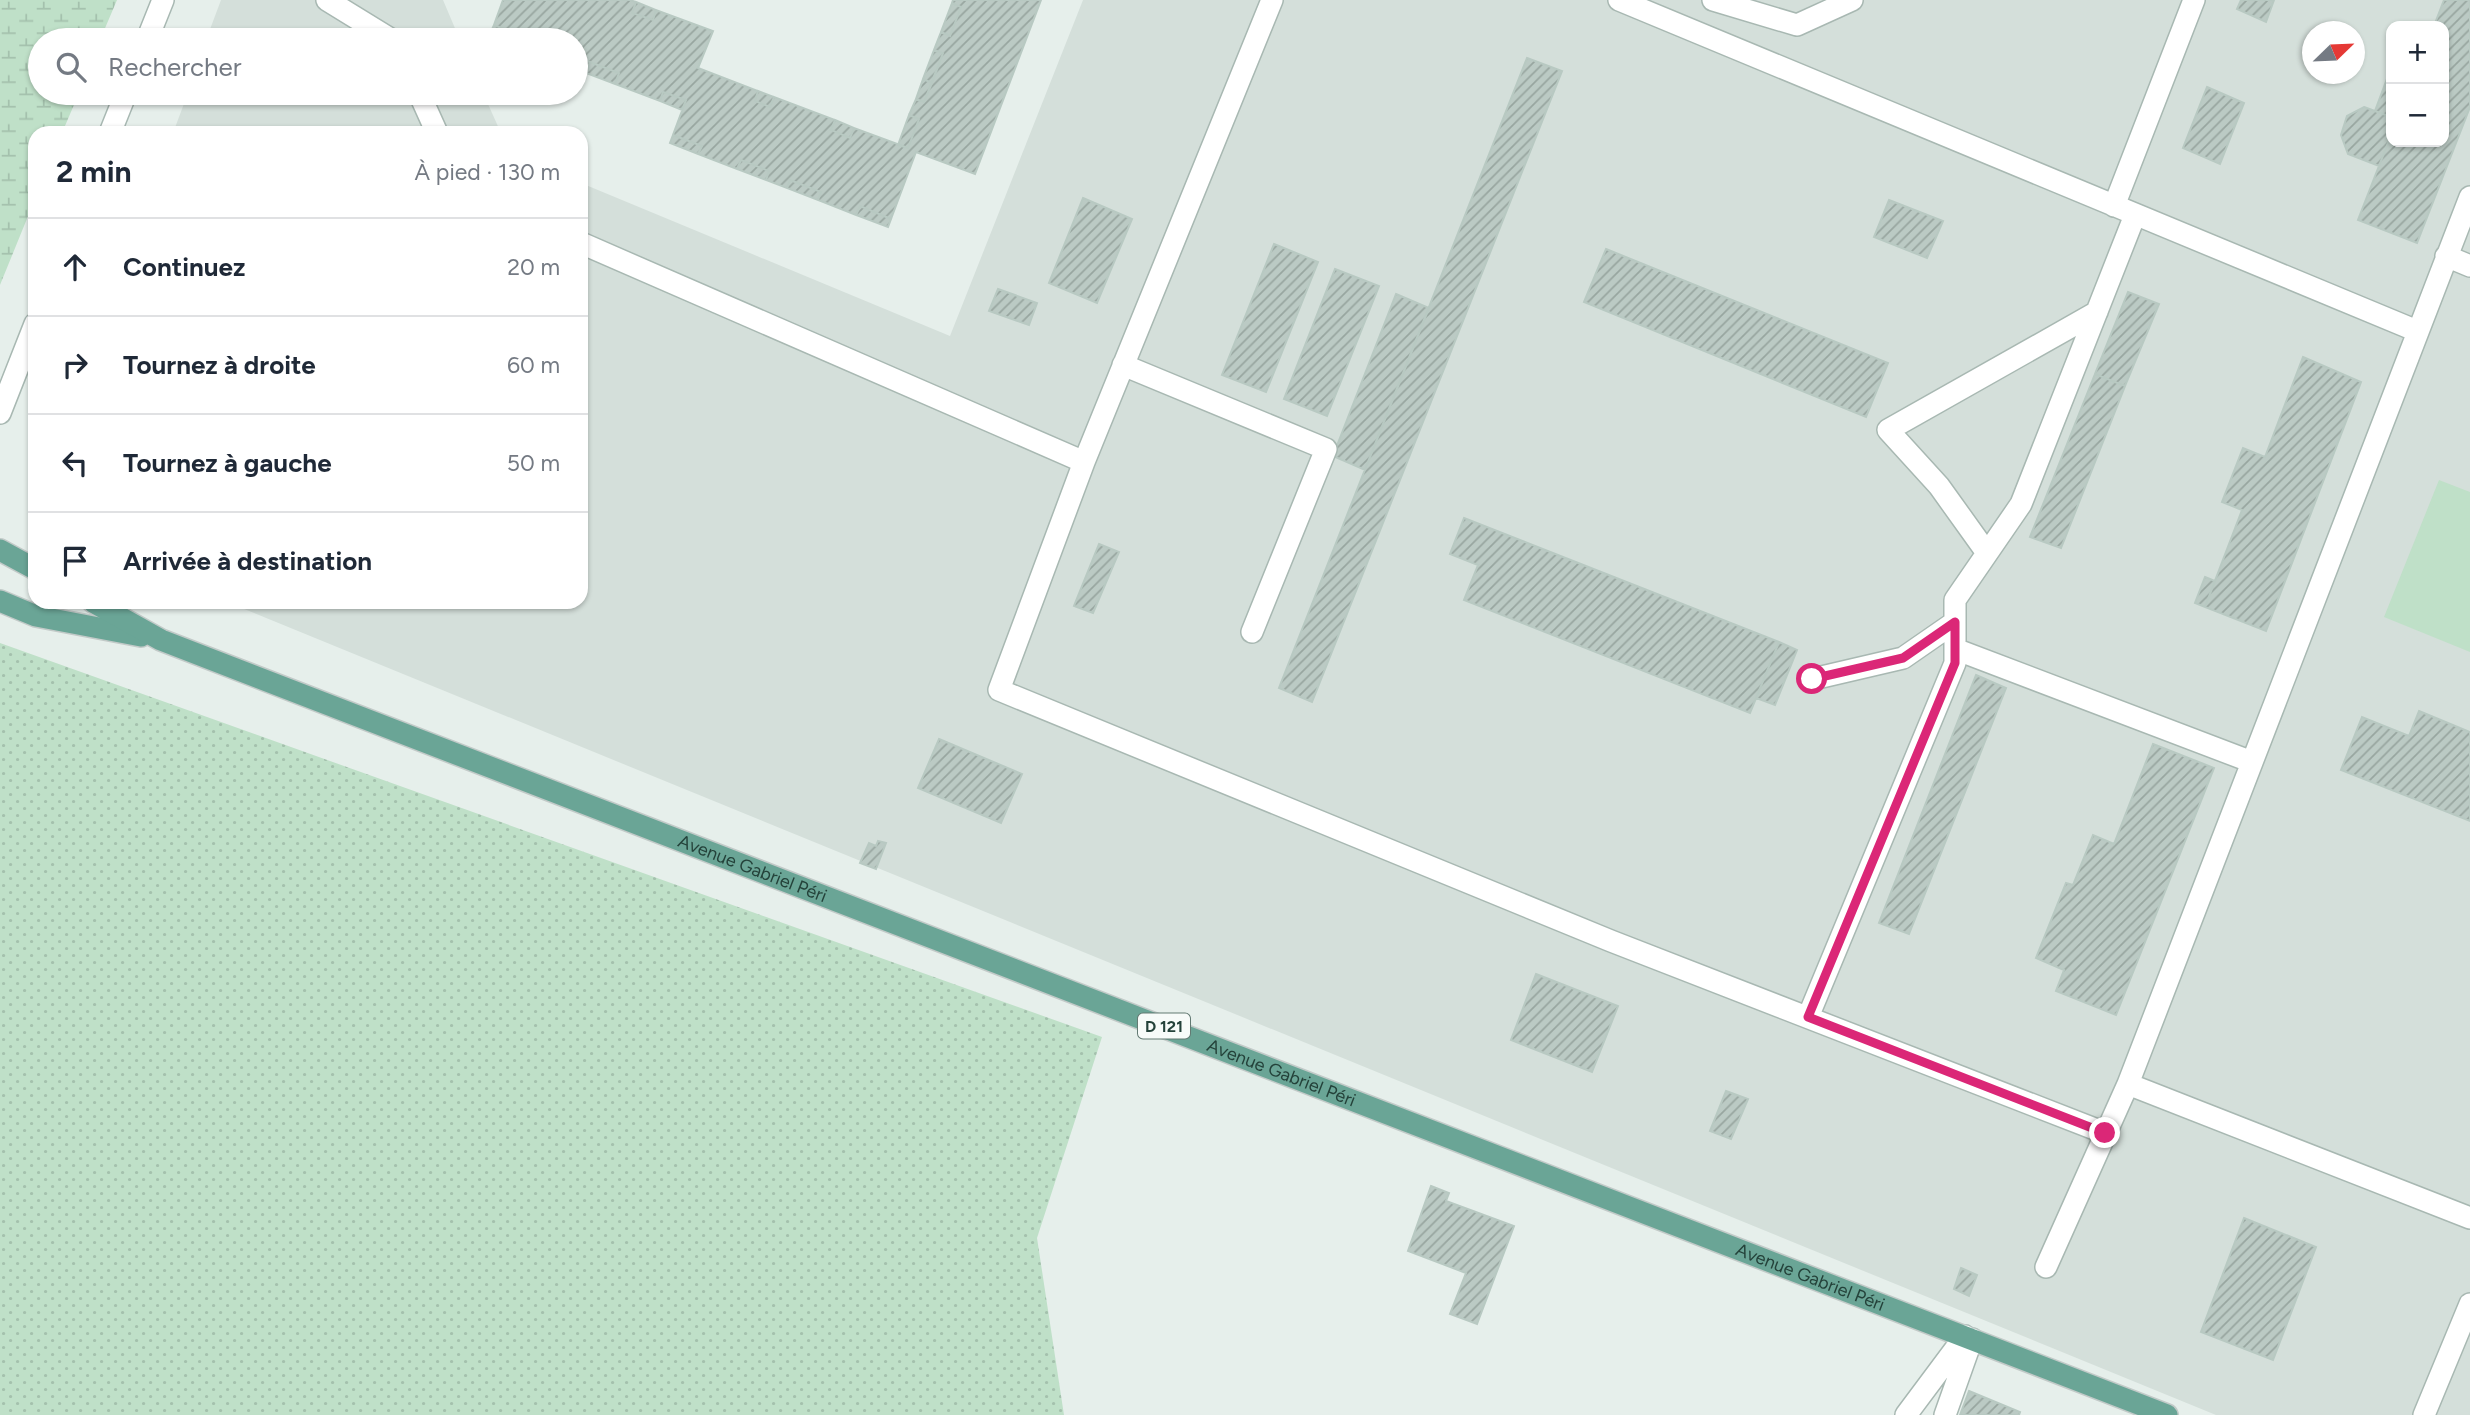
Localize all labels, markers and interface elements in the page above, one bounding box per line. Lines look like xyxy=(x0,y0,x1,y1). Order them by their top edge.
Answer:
north arrow xyxy=(2302,21,2365,84)
map controls xyxy=(2386,21,2449,147)
button: + xyxy=(2386,21,2449,84)
search box xyxy=(28,28,588,105)
icon: search xyxy=(52,48,90,86)
text: Rechercher xyxy=(108,51,242,83)
button: − xyxy=(2386,84,2449,147)
text: 2 min xyxy=(56,153,132,190)
text: À pied · 130 m xyxy=(415,158,560,186)
icon: ahead xyxy=(56,248,94,286)
text: Continuez xyxy=(123,251,245,283)
text: 20 m xyxy=(507,253,560,281)
icon: right xyxy=(56,346,94,384)
text: Tournez à droite xyxy=(123,349,316,381)
text: 60 m xyxy=(507,351,560,379)
icon: left xyxy=(56,444,94,482)
text: Tournez à gauche xyxy=(123,447,332,479)
text: 50 m xyxy=(507,449,560,477)
icon: arrive xyxy=(56,542,94,580)
text: Arrivée à destination xyxy=(123,545,372,577)
route start xyxy=(1796,663,1827,694)
street label: Avenue Gabriel Péri xyxy=(675,830,830,907)
road number: D 121 xyxy=(1138,1014,1190,1038)
street label: Avenue Gabriel Péri xyxy=(1204,1034,1359,1112)
route end xyxy=(2089,1117,2120,1148)
street label: Avenue Gabriel Péri xyxy=(1733,1239,1888,1316)

